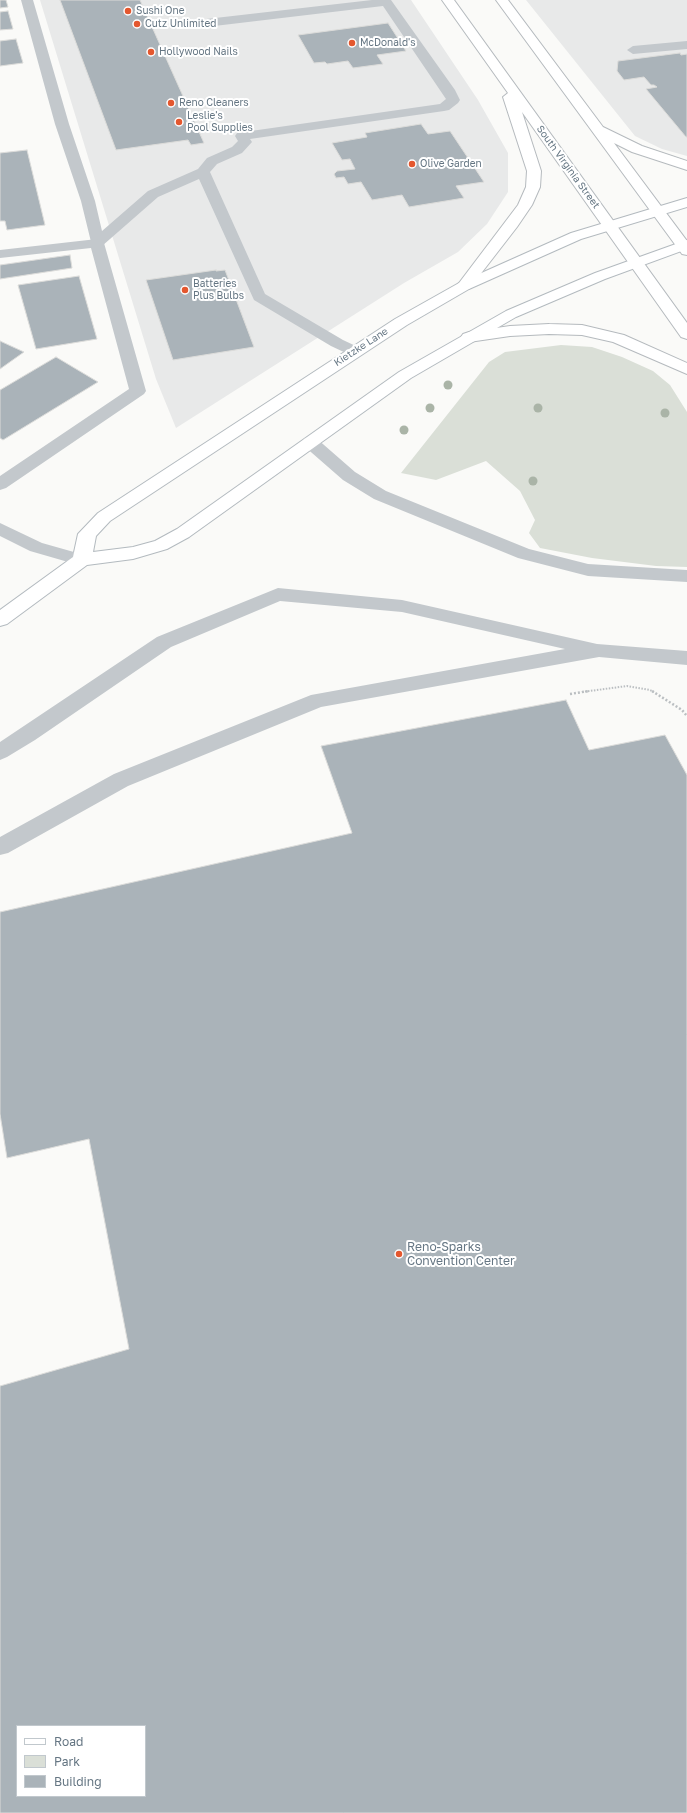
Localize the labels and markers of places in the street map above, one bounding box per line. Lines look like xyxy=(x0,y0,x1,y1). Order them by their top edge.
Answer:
place label: Sushi One xyxy=(136,5,184,17)
marker: Sushi One xyxy=(123,6,133,16)
place label: Cutz Unlimited xyxy=(145,18,216,30)
marker: Cutz Unlimited xyxy=(132,19,142,29)
place label: McDonald's xyxy=(360,37,416,49)
marker: McDonald's xyxy=(347,38,357,48)
place label: Hollywood Nails xyxy=(159,46,238,58)
marker: Hollywood Nails xyxy=(146,47,156,57)
place label: Reno Cleaners xyxy=(179,97,249,109)
marker: Reno Cleaners xyxy=(166,98,176,108)
place label: Leslie's Pool Supplies xyxy=(187,110,253,134)
marker: Leslie's Pool Supplies xyxy=(174,117,184,127)
place label: Olive Garden xyxy=(420,158,482,170)
marker: Olive Garden xyxy=(407,159,417,169)
place label: Batteries Plus Bulbs xyxy=(193,278,244,302)
marker: Batteries Plus Bulbs xyxy=(180,285,190,295)
place label: Reno-Sparks Convention Center xyxy=(407,1240,515,1268)
marker: Reno-Sparks Convention Center xyxy=(394,1249,404,1259)

